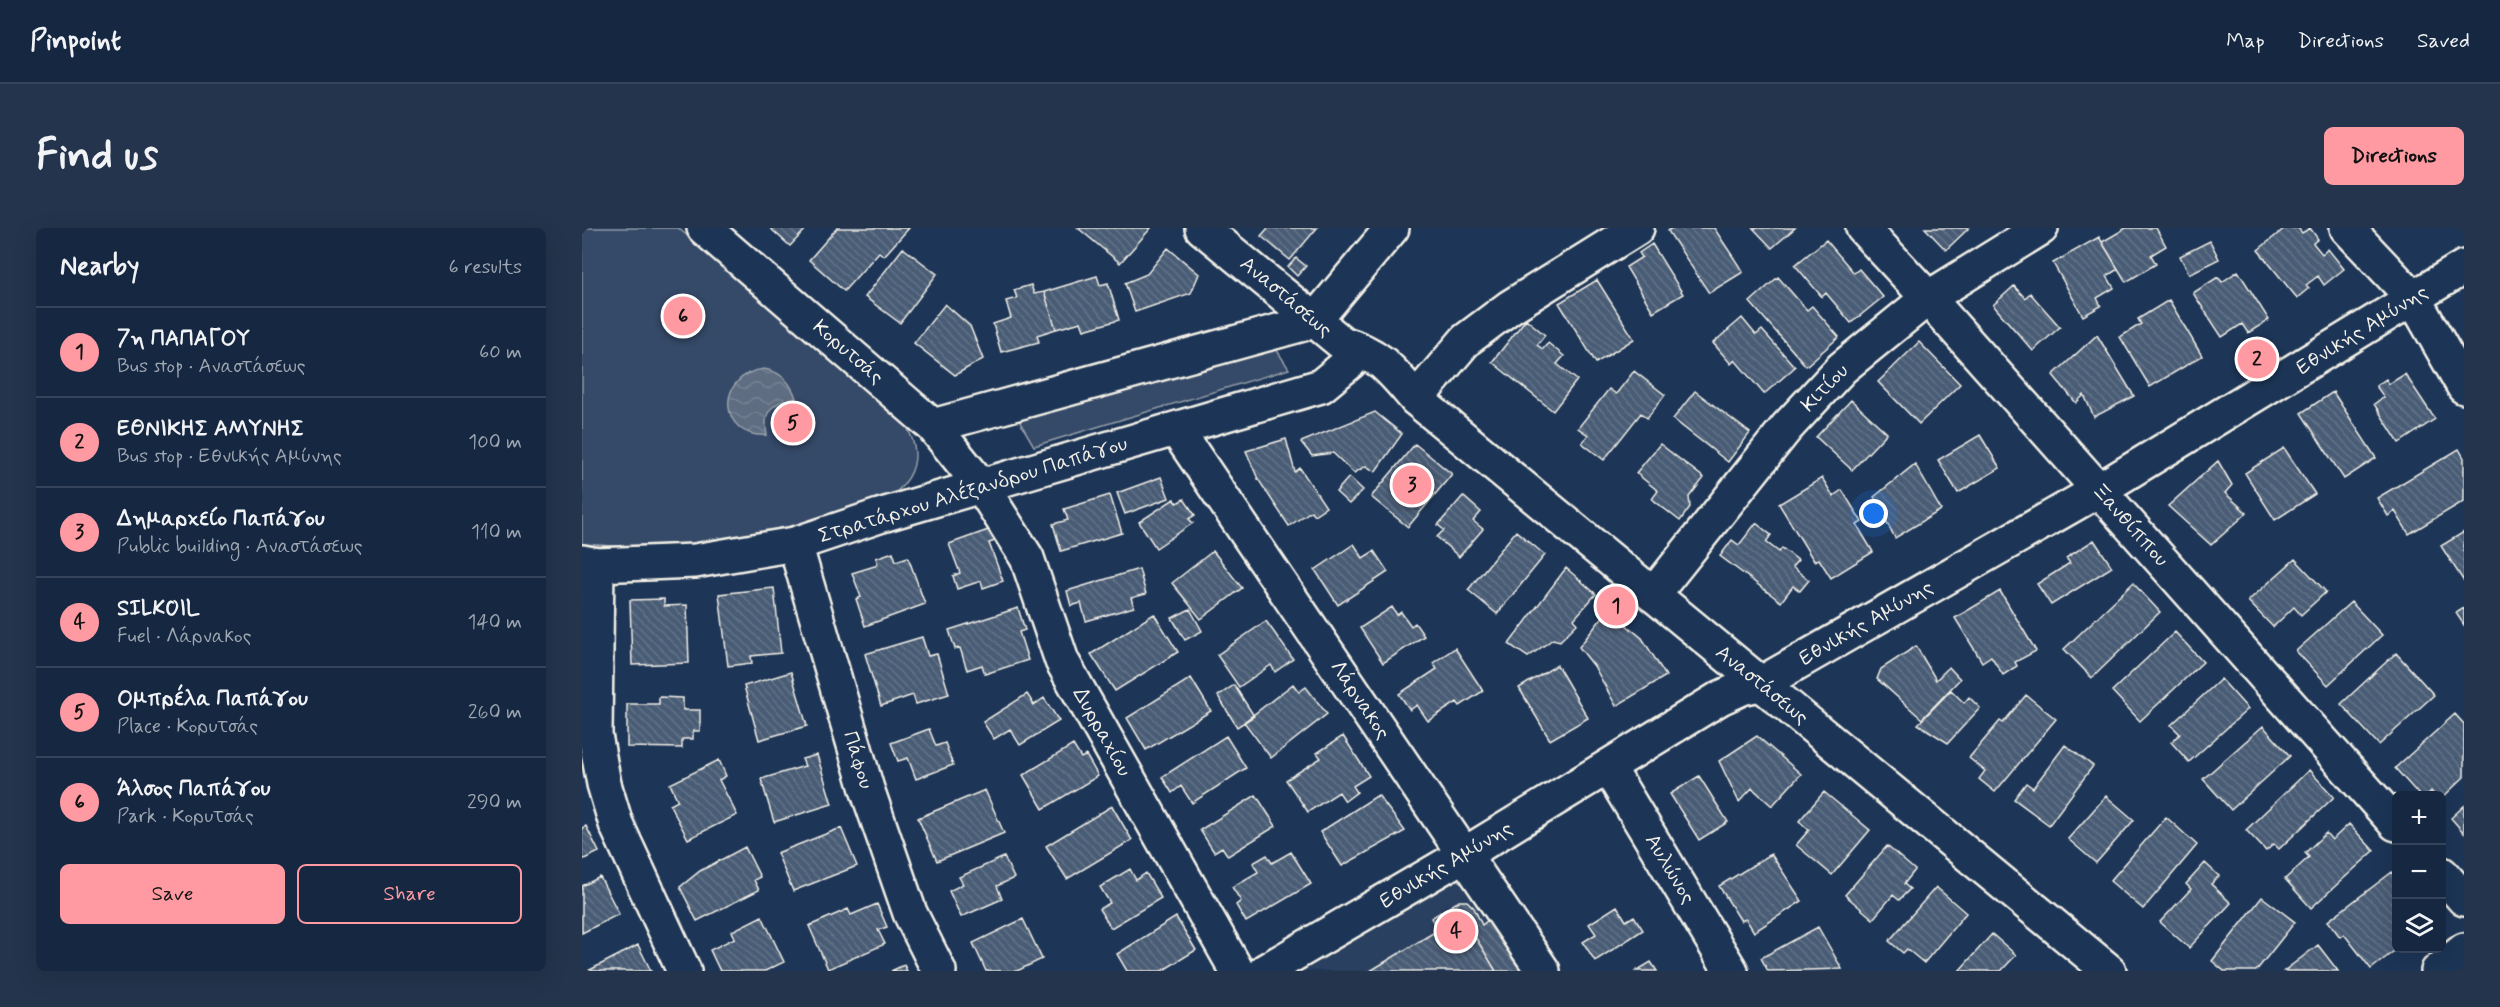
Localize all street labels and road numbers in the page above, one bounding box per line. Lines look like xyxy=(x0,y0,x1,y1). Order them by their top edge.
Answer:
street label: Αναστάσεως xyxy=(1234,250,1338,344)
street label: Εθνικής Αμύνης xyxy=(2291,278,2433,382)
street label: Κορυτσάς xyxy=(806,313,890,391)
street label: Κιτίου xyxy=(1795,358,1855,418)
street label: Στρατάρχου Αλέξανδρου Παπάγου xyxy=(815,429,1131,550)
street label: Ξανθίππου xyxy=(2085,477,2175,573)
street label: Εθνικής Αμύνης xyxy=(1794,573,1938,673)
street label: Αναστάσεως xyxy=(1710,639,1814,731)
street label: Λάρνακος xyxy=(1323,655,1397,745)
street label: Δυρραχίου xyxy=(1066,682,1138,782)
street label: Πάφου xyxy=(836,728,880,792)
street label: Εθνικής Αμύνης xyxy=(1374,814,1518,916)
street label: Αυλώνος xyxy=(1638,829,1702,909)

